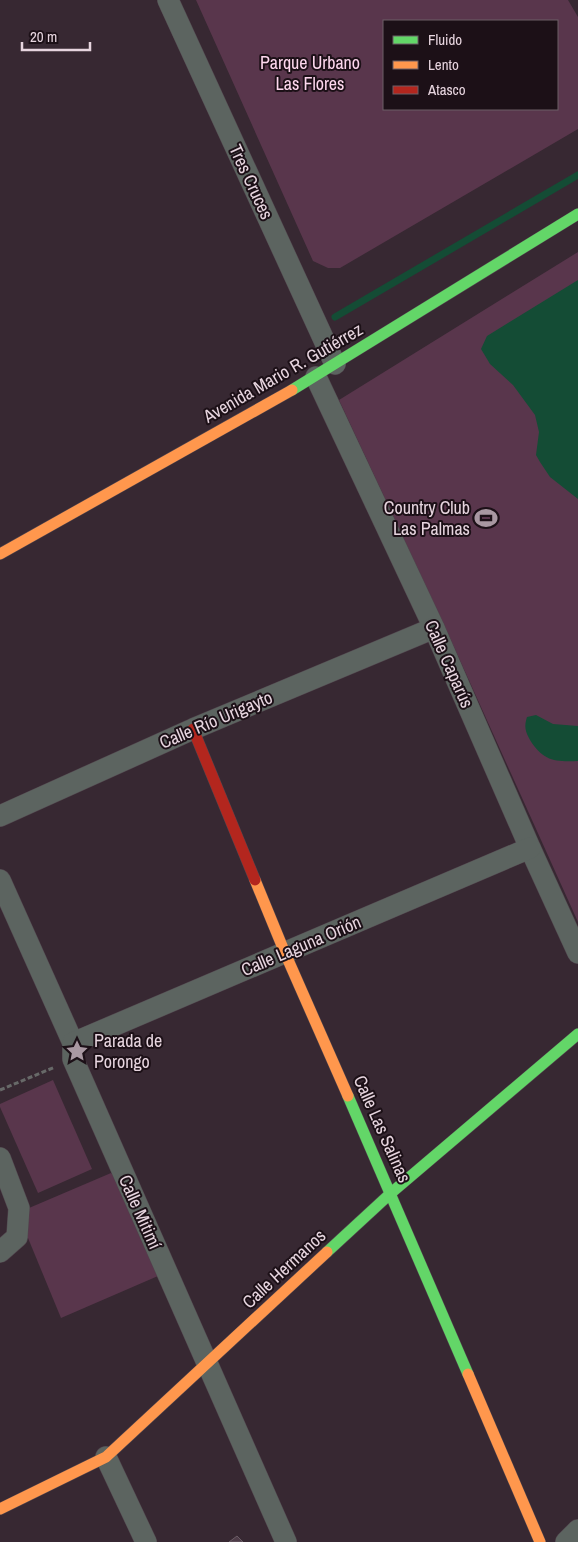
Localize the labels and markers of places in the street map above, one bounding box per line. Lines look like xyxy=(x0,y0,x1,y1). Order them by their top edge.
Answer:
place label: Country Club Las Palmas xyxy=(384,495,470,541)
sports icon: Country Club Las Palmas xyxy=(473,505,499,531)
place label: Parada de Porongo xyxy=(94,1028,162,1074)
place icon: Parada de Porongo xyxy=(64,1038,90,1064)

